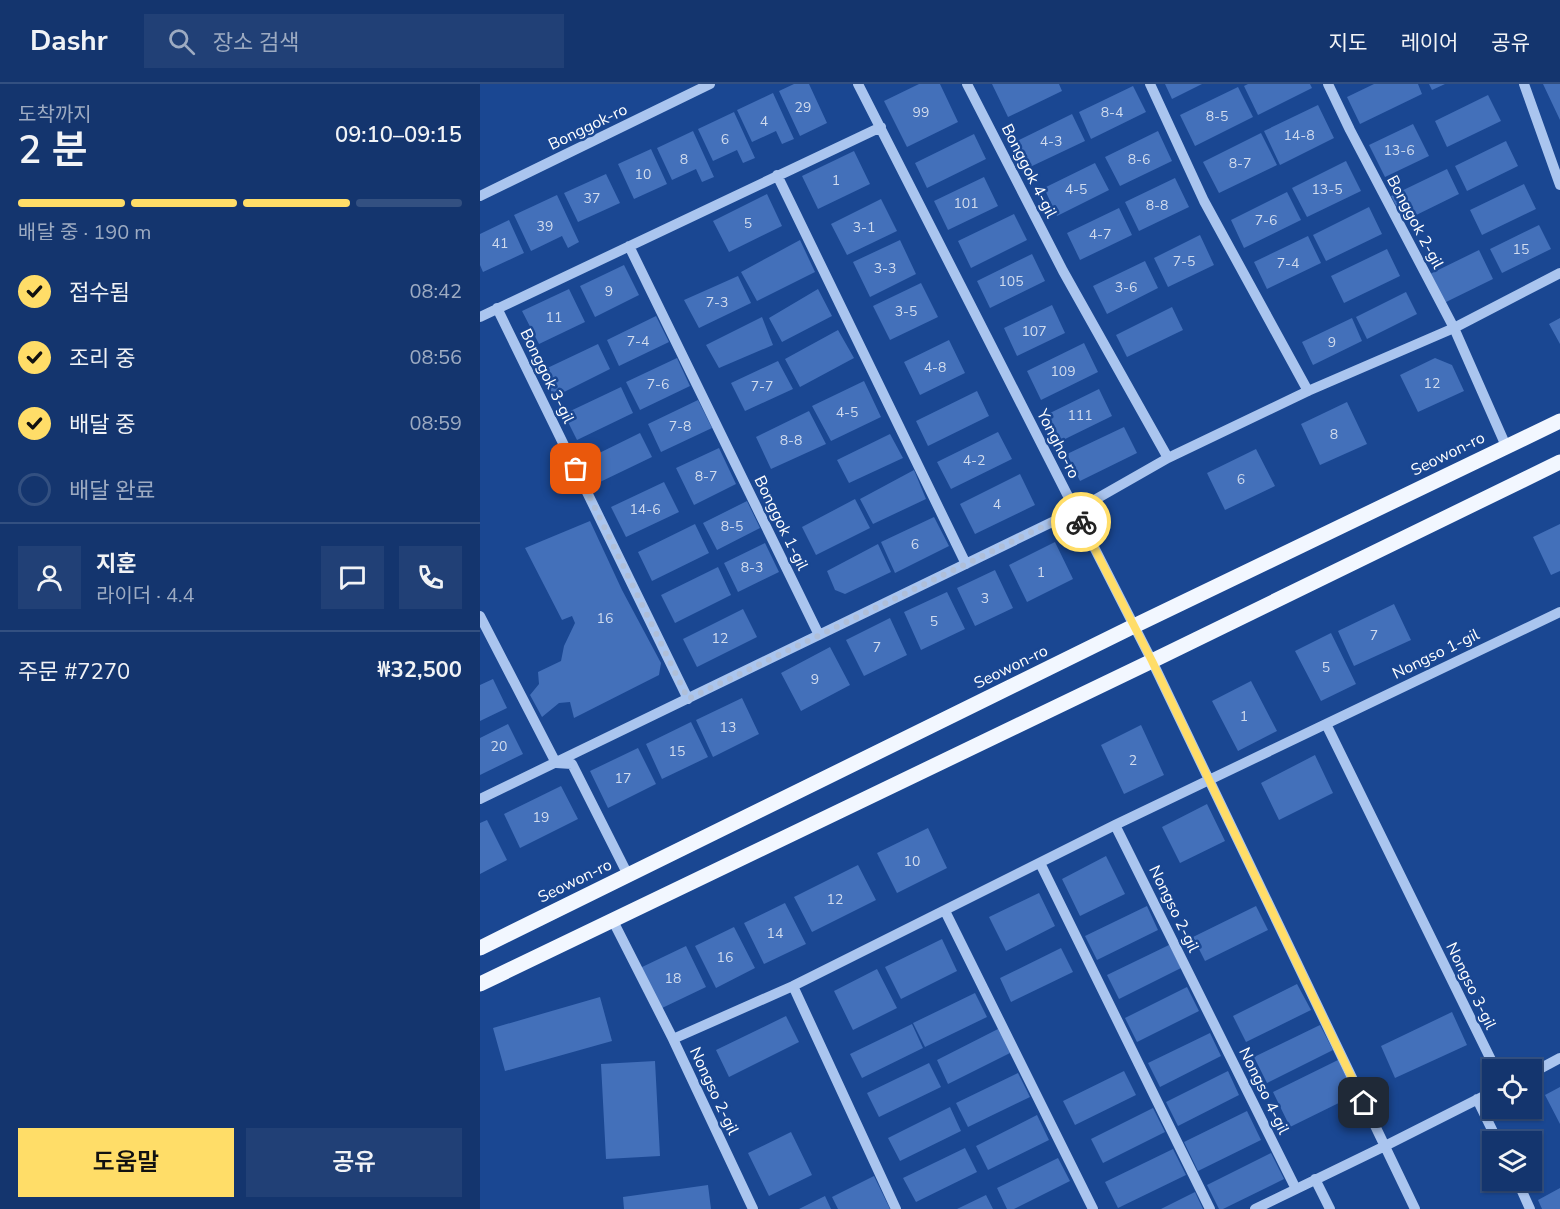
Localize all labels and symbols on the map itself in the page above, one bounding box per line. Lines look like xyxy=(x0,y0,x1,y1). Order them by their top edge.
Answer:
street label: Bonggok-ro xyxy=(545,98,631,156)
house number: 29 xyxy=(795,98,811,117)
house number: 99 xyxy=(913,103,929,122)
house number: 8-4 xyxy=(1101,103,1123,122)
house number: 8-5 xyxy=(1206,107,1228,126)
house number: 4 xyxy=(760,112,768,131)
street label: Bonggok 4-gil xyxy=(996,120,1062,222)
house number: 14-8 xyxy=(1283,126,1315,145)
house number: 6 xyxy=(721,130,729,149)
house number: 4-3 xyxy=(1040,132,1062,151)
house number: 13-6 xyxy=(1383,141,1415,160)
house number: 8 xyxy=(680,150,688,169)
house number: 8-6 xyxy=(1128,150,1150,169)
house number: 8-7 xyxy=(1229,154,1251,173)
house number: 10 xyxy=(635,165,651,184)
house number: 1 xyxy=(832,171,840,190)
street label: Bonggok 2-gil xyxy=(1381,171,1449,273)
house number: 4-5 xyxy=(1065,180,1087,199)
house number: 13-5 xyxy=(1311,180,1343,199)
house number: 37 xyxy=(584,189,600,208)
house number: 101 xyxy=(953,194,979,213)
house number: 8-8 xyxy=(1146,196,1168,215)
house number: 7-6 xyxy=(1255,211,1277,230)
house number: 5 xyxy=(744,214,752,233)
house number: 39 xyxy=(537,217,553,236)
house number: 3-1 xyxy=(853,218,875,237)
house number: 4-7 xyxy=(1089,225,1111,244)
house number: 41 xyxy=(492,234,508,253)
house number: 15 xyxy=(1513,240,1529,259)
house number: 7-5 xyxy=(1173,252,1195,271)
house number: 7-4 xyxy=(1277,254,1299,273)
house number: 3-3 xyxy=(874,259,896,278)
house number: 105 xyxy=(998,272,1024,291)
house number: 3-6 xyxy=(1115,278,1137,297)
house number: 9 xyxy=(605,282,613,301)
house number: 7-3 xyxy=(706,293,728,312)
house number: 3-5 xyxy=(895,302,917,321)
house number: 11 xyxy=(546,308,562,327)
house number: 107 xyxy=(1021,322,1047,341)
street label: Bonggok 3-gil xyxy=(515,325,580,427)
house number: 7-4 xyxy=(627,332,649,351)
house number: 9 xyxy=(1328,333,1336,352)
house number: 4-8 xyxy=(924,358,946,377)
house number: 109 xyxy=(1050,362,1076,381)
house number: 12 xyxy=(1424,374,1440,393)
house number: 7-6 xyxy=(647,375,669,394)
house number: 7-7 xyxy=(751,377,773,396)
house number: 4-5 xyxy=(836,403,858,422)
street label: Yongho-ro xyxy=(1031,405,1085,483)
house number: 111 xyxy=(1067,406,1093,425)
house number: 7-8 xyxy=(669,417,691,436)
house number: 8 xyxy=(1330,425,1338,444)
street label: Seowon-ro xyxy=(1407,427,1489,481)
house number: 8-8 xyxy=(780,431,802,450)
pin xyxy=(550,443,601,494)
house number: 4-2 xyxy=(963,451,985,470)
house number: 8-7 xyxy=(695,467,717,486)
house number: 6 xyxy=(1237,470,1245,489)
street label: Bonggok 1-gil xyxy=(749,472,814,574)
courier xyxy=(1051,492,1111,552)
house number: 4 xyxy=(993,495,1001,514)
house number: 14-6 xyxy=(629,500,661,519)
house number: 8-5 xyxy=(721,517,743,536)
house number: 6 xyxy=(911,535,919,554)
house number: 8-3 xyxy=(741,558,763,577)
house number: 1 xyxy=(1037,563,1045,582)
house number: 3 xyxy=(981,589,989,608)
house number: 16 xyxy=(597,609,613,628)
house number: 5 xyxy=(930,612,938,631)
street label: Nongso 1-gil xyxy=(1389,623,1483,685)
house number: 7 xyxy=(1370,626,1378,645)
house number: 12 xyxy=(712,629,728,648)
house number: 7 xyxy=(873,638,881,657)
street label: Seowon-ro xyxy=(970,640,1052,694)
house number: 5 xyxy=(1322,658,1330,677)
house number: 9 xyxy=(811,670,819,689)
house number: 1 xyxy=(1240,707,1248,726)
house number: 13 xyxy=(720,718,736,737)
house number: 20 xyxy=(491,737,507,756)
house number: 15 xyxy=(669,742,685,761)
house number: 2 xyxy=(1129,751,1137,770)
house number: 17 xyxy=(615,769,631,788)
house number: 19 xyxy=(533,808,549,827)
house number: 10 xyxy=(904,852,920,871)
street label: Seowon-ro xyxy=(534,854,616,908)
street label: Nongso 2-gil xyxy=(1143,862,1205,956)
house number: 12 xyxy=(827,890,843,909)
house number: 14 xyxy=(767,924,783,943)
street label: Nongso 3-gil xyxy=(1440,939,1502,1033)
house number: 16 xyxy=(717,948,733,967)
house number: 18 xyxy=(665,969,681,988)
street label: Nongso 2-gil xyxy=(684,1044,744,1139)
street label: Nongso 4-gil xyxy=(1233,1044,1295,1138)
pin xyxy=(1338,1077,1389,1128)

